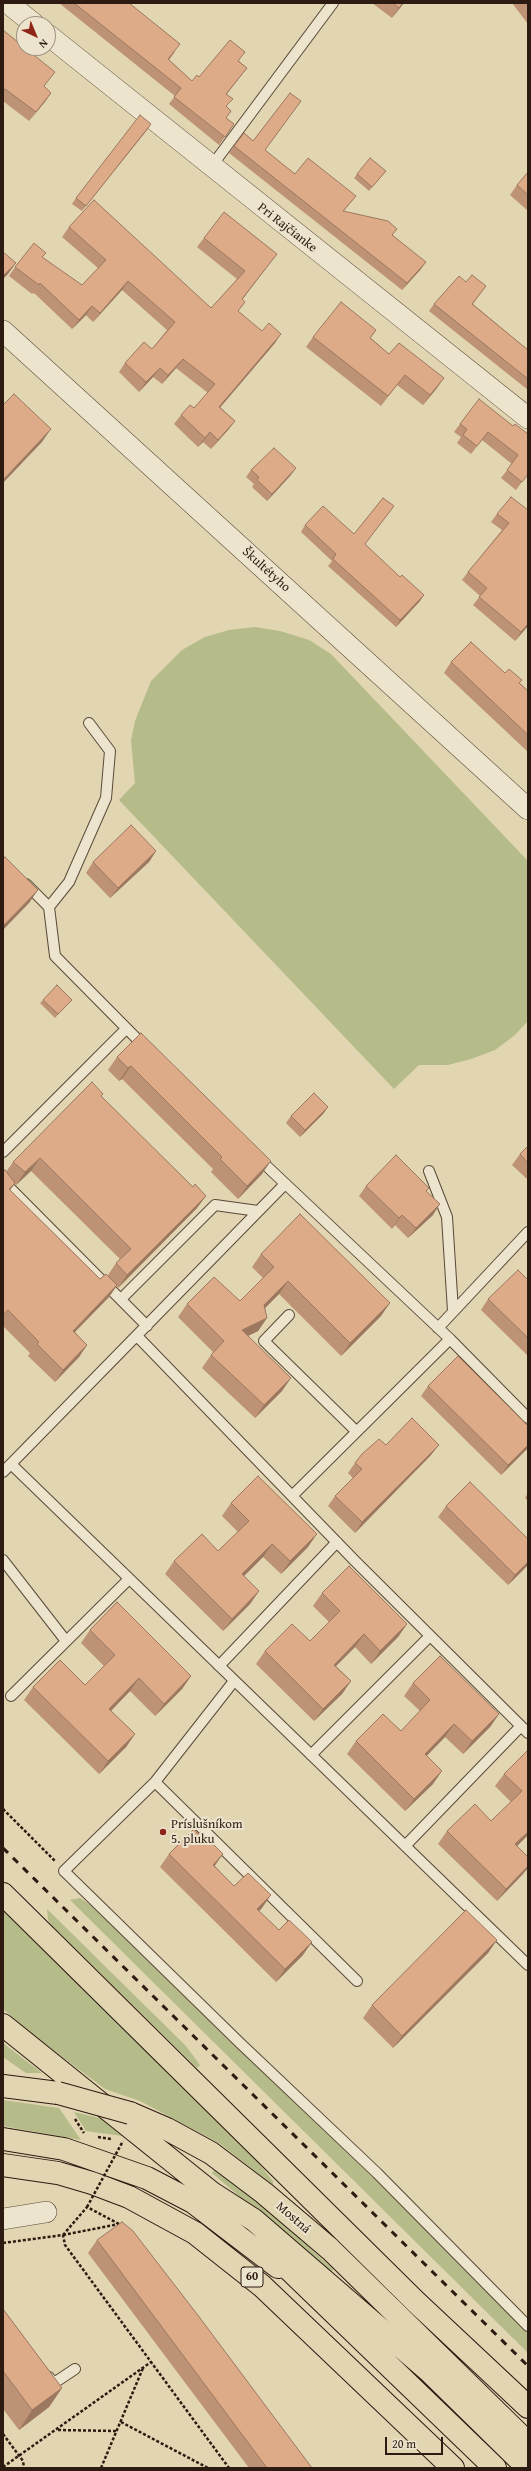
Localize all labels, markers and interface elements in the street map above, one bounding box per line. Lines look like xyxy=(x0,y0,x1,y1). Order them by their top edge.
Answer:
north arrow xyxy=(16,16,56,56)
text: N xyxy=(35,36,52,52)
street label: Pri Rajčianke xyxy=(254,200,320,256)
street label: Škultétyho xyxy=(239,544,293,596)
place label: Príslušníkom 5. pluku xyxy=(171,1817,243,1848)
marker: Príslušníkom 5. pluku xyxy=(158,1827,168,1837)
street label: Mostná xyxy=(273,2199,313,2237)
road number: 60 xyxy=(241,2267,263,2287)
scale bar xyxy=(387,2429,445,2455)
text: 20 m xyxy=(392,2435,416,2452)

